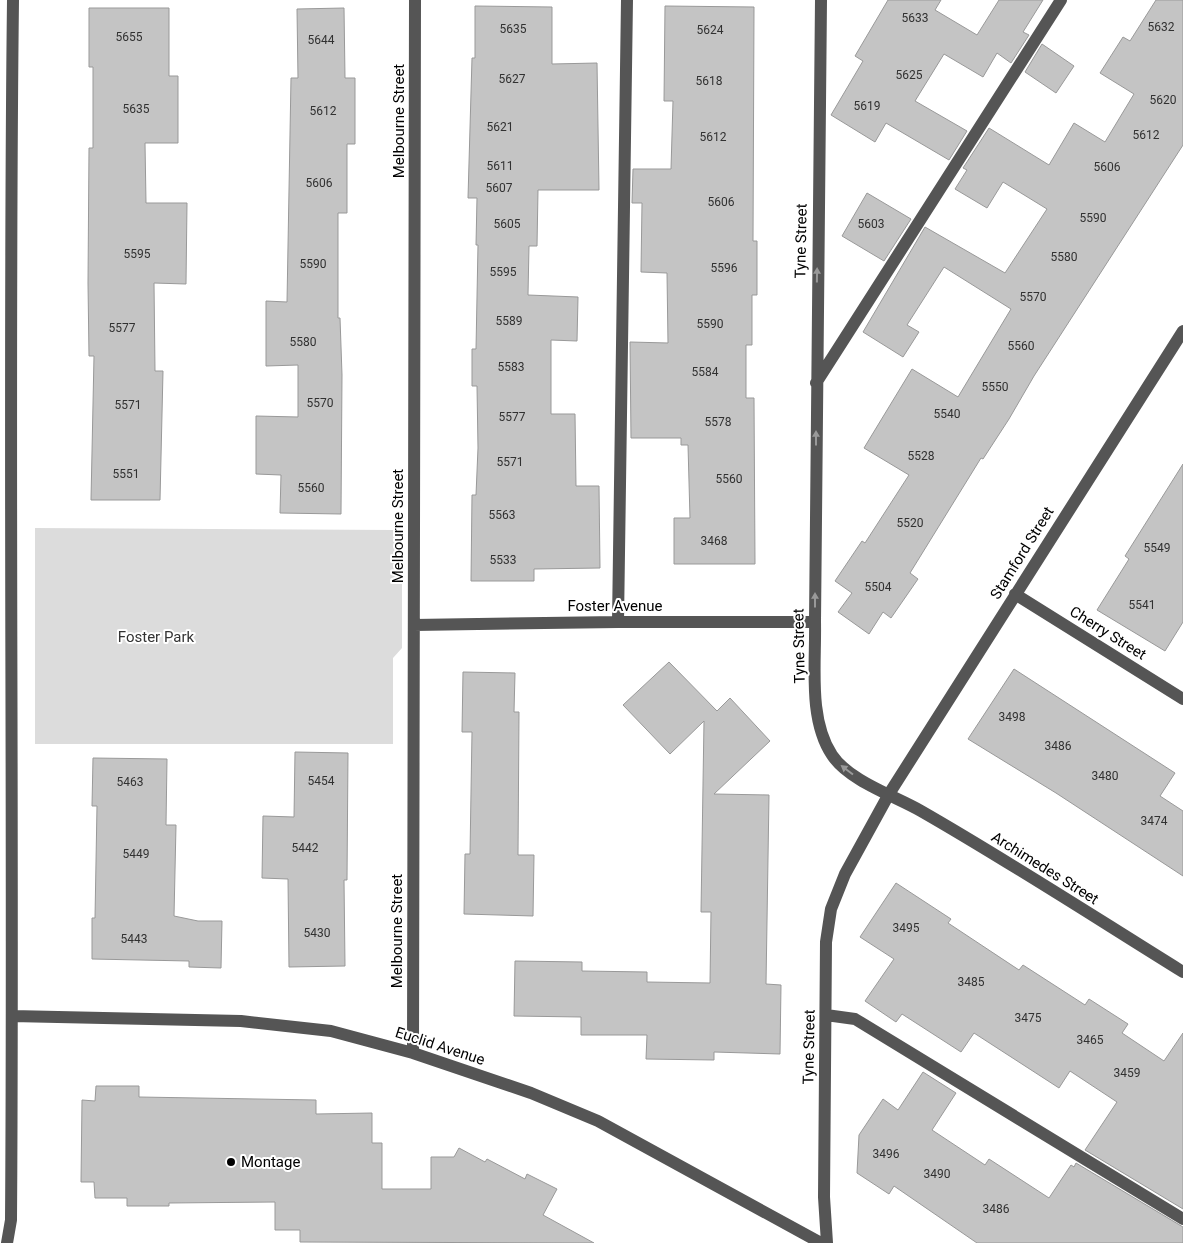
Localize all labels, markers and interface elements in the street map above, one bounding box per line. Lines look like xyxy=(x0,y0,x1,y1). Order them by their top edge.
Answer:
house number: 5633 xyxy=(902,11,928,25)
house number: 5632 xyxy=(1148,20,1175,34)
house number: 5635 xyxy=(500,22,527,36)
house number: 5624 xyxy=(697,23,724,37)
house number: 5655 xyxy=(116,30,143,44)
house number: 5644 xyxy=(308,33,335,47)
street label: Melbourne Street xyxy=(390,64,408,178)
house number: 5625 xyxy=(896,68,923,82)
house number: 5627 xyxy=(499,72,526,86)
house number: 5618 xyxy=(696,74,723,88)
house number: 5620 xyxy=(1150,93,1177,107)
house number: 5619 xyxy=(854,99,880,113)
house number: 5635 xyxy=(123,102,150,116)
house number: 5612 xyxy=(310,104,337,118)
house number: 5621 xyxy=(487,120,513,134)
house number: 5612 xyxy=(1133,128,1160,142)
house number: 5612 xyxy=(700,130,727,144)
house number: 5611 xyxy=(487,159,513,173)
house number: 5606 xyxy=(1094,160,1121,174)
house number: 5606 xyxy=(306,176,333,190)
house number: 5607 xyxy=(486,181,513,195)
house number: 5606 xyxy=(708,195,735,209)
street label: Tyne Street xyxy=(791,203,811,279)
house number: 5590 xyxy=(1080,211,1107,225)
house number: 5605 xyxy=(494,217,521,231)
house number: 5603 xyxy=(858,217,884,231)
house number: 5595 xyxy=(124,247,151,261)
house number: 5580 xyxy=(1051,250,1078,264)
house number: 5590 xyxy=(300,257,327,271)
house number: 5596 xyxy=(711,261,738,275)
house number: 5595 xyxy=(490,265,517,279)
one-way arrow xyxy=(813,267,821,283)
house number: 5570 xyxy=(1020,290,1047,304)
house number: 5589 xyxy=(496,314,522,328)
house number: 5590 xyxy=(697,317,724,331)
house number: 5577 xyxy=(109,321,136,335)
house number: 5580 xyxy=(290,335,317,349)
house number: 5560 xyxy=(1008,339,1035,353)
house number: 5583 xyxy=(498,360,524,374)
house number: 5584 xyxy=(692,365,719,379)
house number: 5550 xyxy=(982,380,1009,394)
house number: 5570 xyxy=(307,396,334,410)
house number: 5571 xyxy=(115,398,141,412)
house number: 5540 xyxy=(934,407,961,421)
house number: 5577 xyxy=(499,410,526,424)
house number: 5578 xyxy=(705,415,732,429)
one-way arrow xyxy=(812,429,820,445)
house number: 5528 xyxy=(908,449,935,463)
house number: 5571 xyxy=(497,455,523,469)
house number: 5551 xyxy=(113,467,139,481)
street label: Melbourne Street xyxy=(389,469,407,583)
house number: 5560 xyxy=(716,472,743,486)
house number: 5560 xyxy=(298,481,325,495)
street label: Stamford Street xyxy=(986,503,1058,603)
house number: 5563 xyxy=(489,508,515,522)
house number: 5520 xyxy=(897,516,924,530)
house number: 3468 xyxy=(701,534,728,548)
house number: 5549 xyxy=(1144,541,1170,555)
house number: 5533 xyxy=(490,553,516,567)
house number: 5504 xyxy=(865,580,892,594)
one-way arrow xyxy=(811,592,819,608)
street label: Foster Avenue xyxy=(567,597,663,615)
house number: 5541 xyxy=(1129,598,1155,612)
street label: Cherry Street xyxy=(1066,602,1150,664)
street label: Tyne Street xyxy=(789,608,809,684)
park label: Foster Park xyxy=(118,628,195,646)
house number: 3498 xyxy=(999,710,1026,724)
house number: 3486 xyxy=(1045,739,1072,753)
one-way arrow xyxy=(840,765,854,775)
house number: 3480 xyxy=(1092,769,1119,783)
house number: 5454 xyxy=(308,774,335,788)
house number: 5463 xyxy=(117,775,143,789)
house number: 3474 xyxy=(1141,814,1168,828)
street label: Archimedes Street xyxy=(988,828,1102,908)
house number: 5442 xyxy=(292,841,319,855)
house number: 5449 xyxy=(123,847,149,861)
street label: Melbourne Street xyxy=(388,874,406,988)
house number: 3495 xyxy=(893,921,920,935)
house number: 5430 xyxy=(304,926,331,940)
house number: 5443 xyxy=(121,932,147,946)
house number: 3485 xyxy=(958,975,985,989)
street label: Tyne Street xyxy=(799,1009,819,1085)
house number: 3475 xyxy=(1015,1011,1042,1025)
street label: Euclid Avenue xyxy=(393,1023,487,1069)
house number: 3465 xyxy=(1077,1033,1104,1047)
house number: 3459 xyxy=(1114,1066,1140,1080)
house number: 3496 xyxy=(873,1147,900,1161)
place label: Montage xyxy=(241,1153,300,1171)
marker: Montage xyxy=(225,1156,237,1168)
house number: 3490 xyxy=(924,1167,951,1181)
house number: 3486 xyxy=(983,1202,1010,1216)

